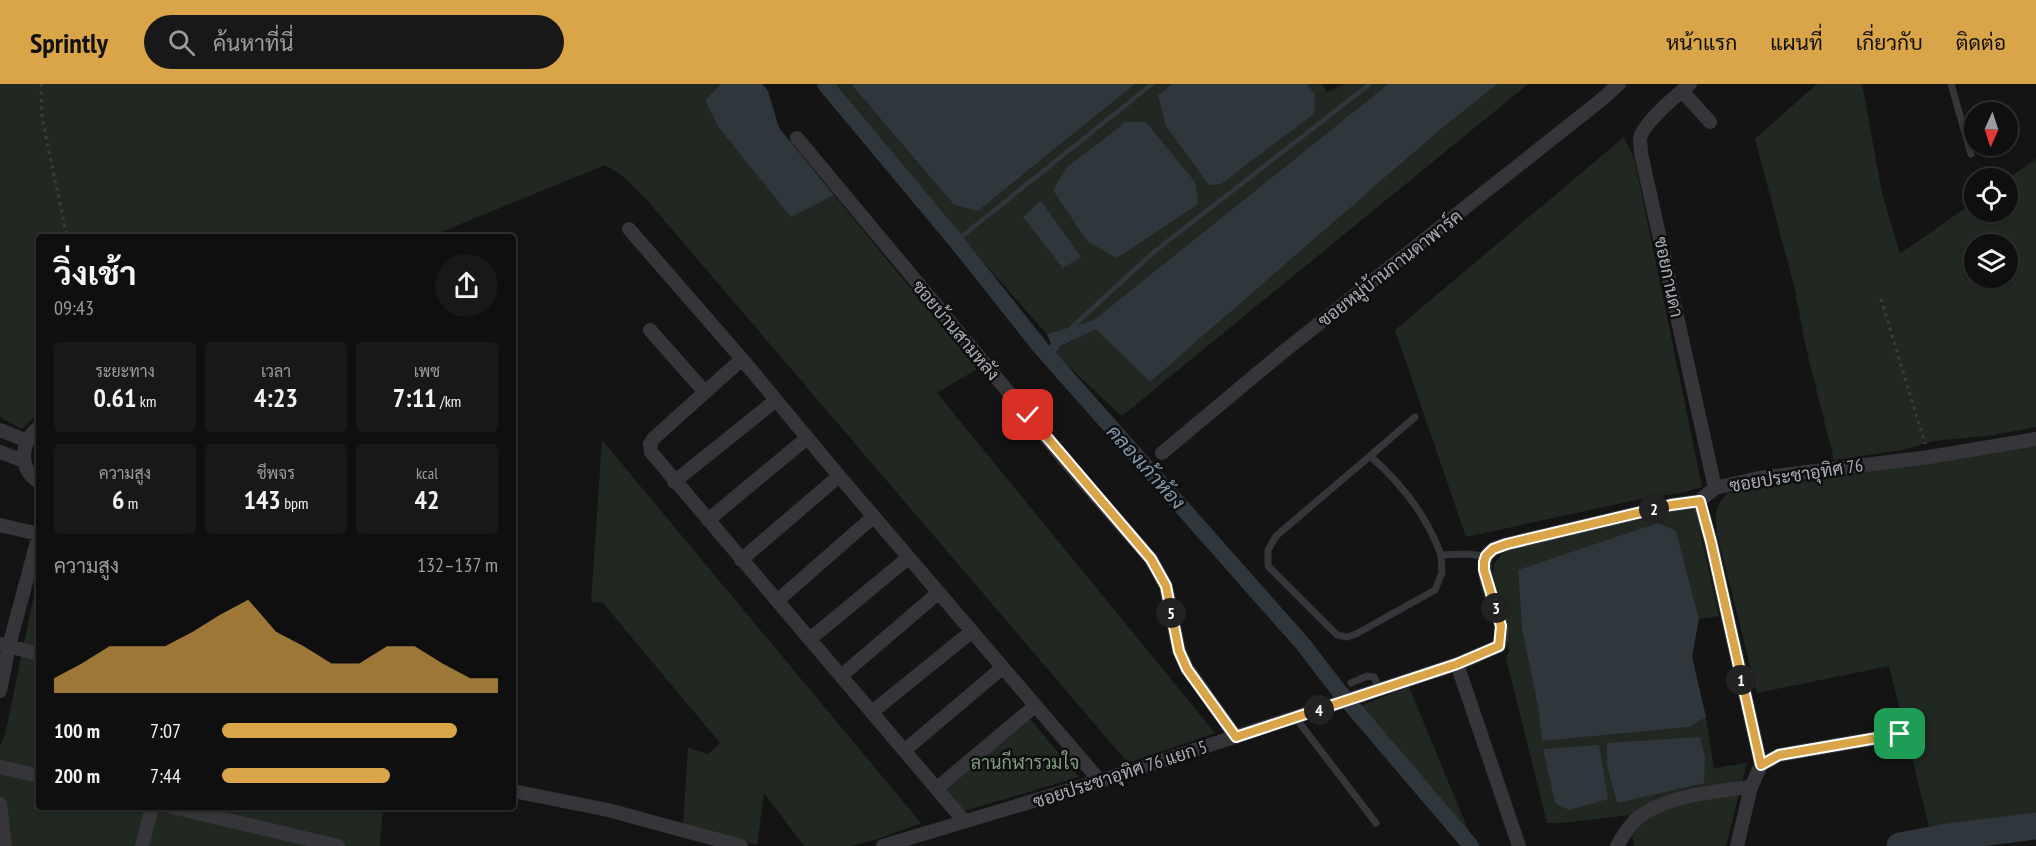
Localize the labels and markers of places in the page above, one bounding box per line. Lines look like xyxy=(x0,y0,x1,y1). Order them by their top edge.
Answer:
pin xyxy=(1002,389,1053,440)
pin: 2 xyxy=(1639,494,1669,524)
pin: 3 xyxy=(1481,593,1511,623)
pin: 5 xyxy=(1156,598,1186,628)
pin: 1 xyxy=(1726,665,1756,695)
pin: 4 xyxy=(1304,695,1334,725)
pin xyxy=(1874,708,1925,759)

